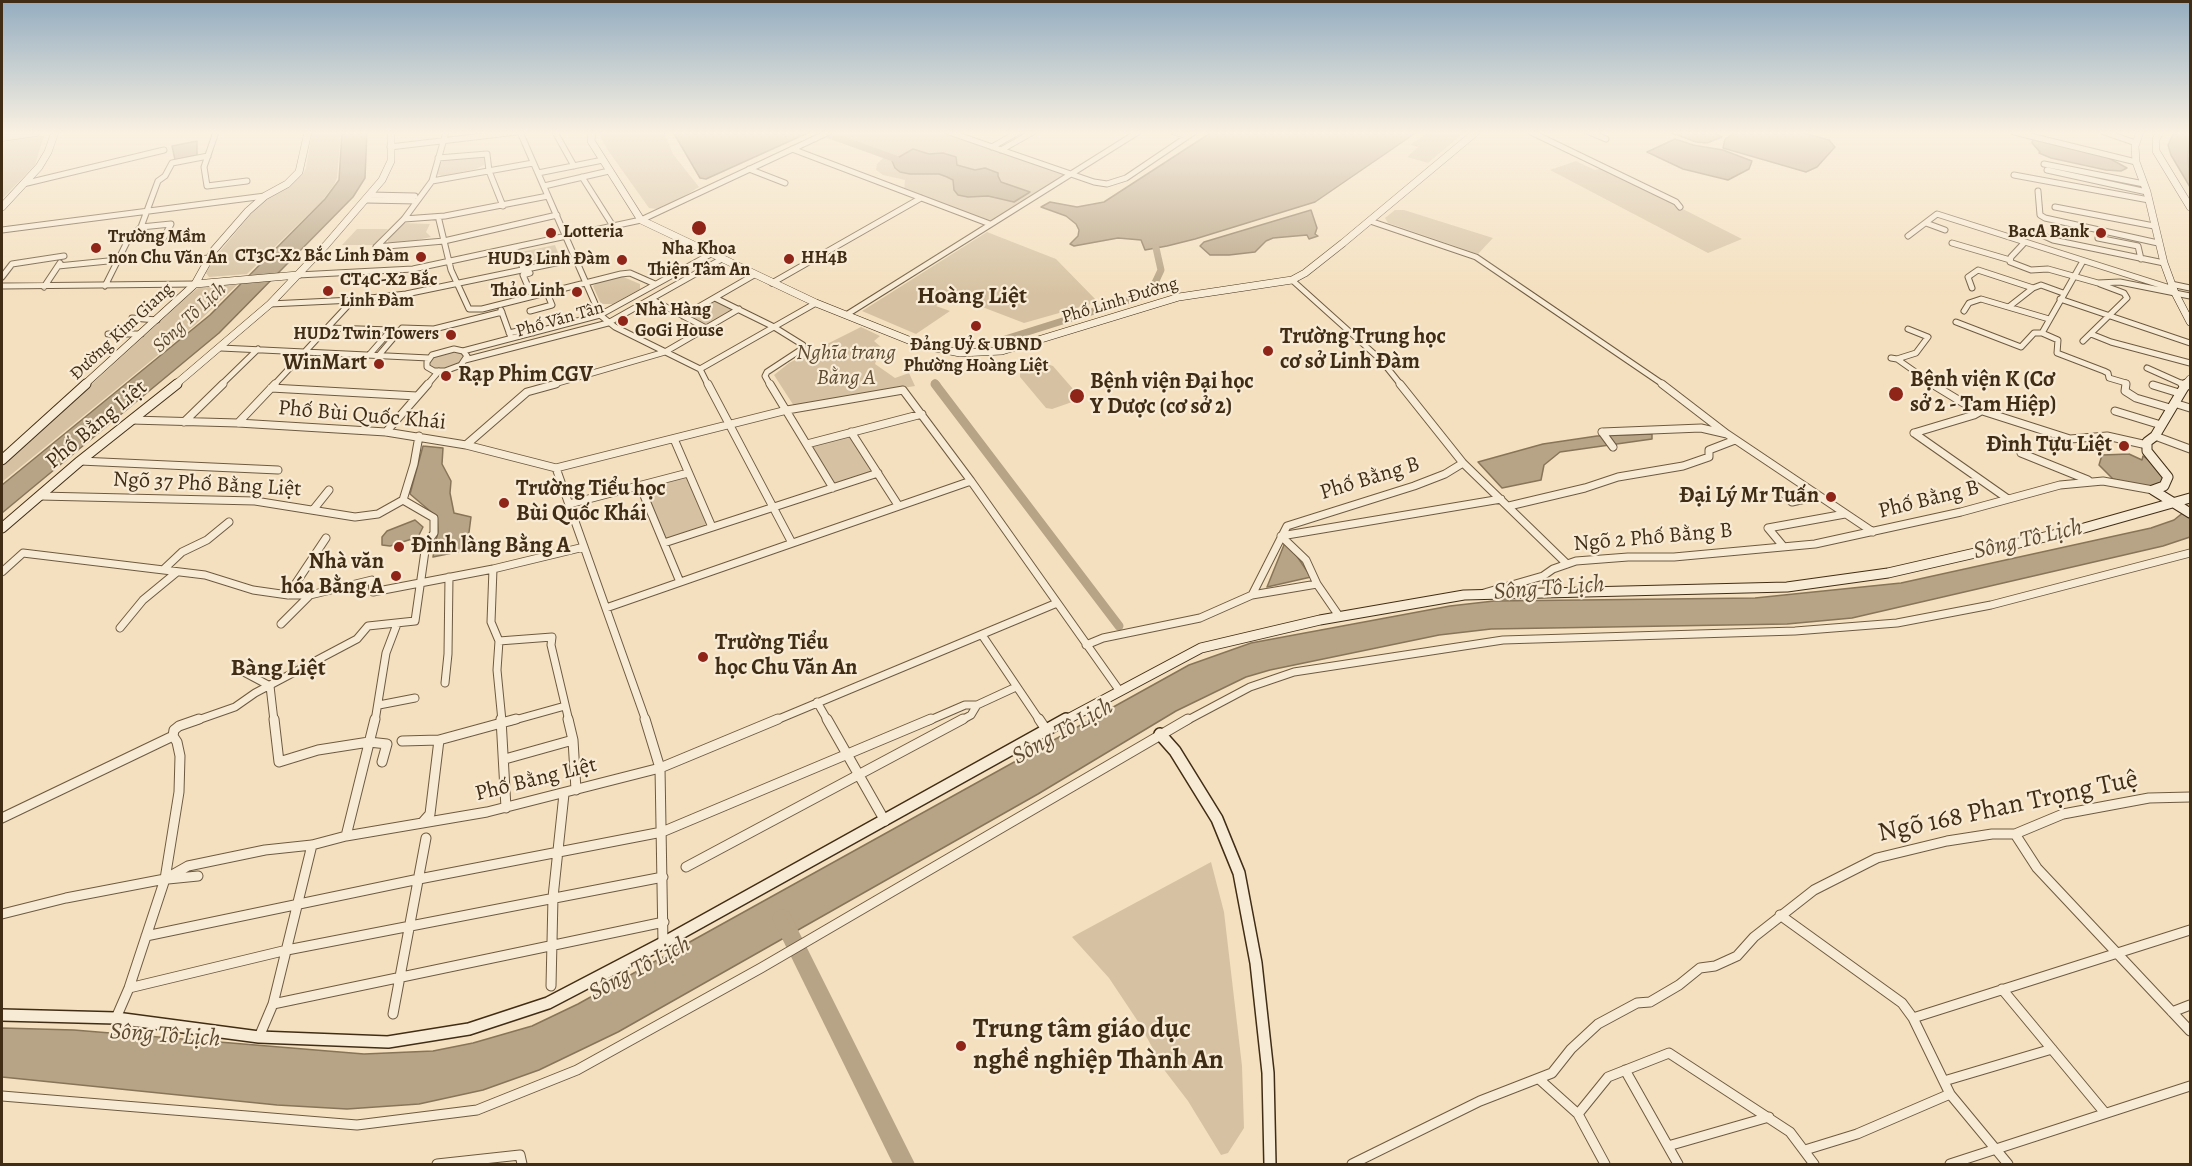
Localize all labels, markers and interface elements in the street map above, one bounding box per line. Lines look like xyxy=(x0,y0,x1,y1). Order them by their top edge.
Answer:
marker: Nha Khoa Thiện Tâm An xyxy=(690,219,708,237)
place label: Lotteria xyxy=(563,222,623,244)
place label: BacA Bank xyxy=(2008,222,2089,244)
marker: Lotteria xyxy=(544,226,558,240)
marker: BacA Bank xyxy=(2094,226,2108,240)
place label: Trường Mầm non Chu Văn An xyxy=(108,227,227,270)
place label: Nha Khoa Thiện Tâm An xyxy=(648,239,750,282)
marker: Trường Mầm non Chu Văn An xyxy=(89,241,103,255)
place label: CT3C-X2 Bắc Linh Đàm xyxy=(235,246,409,268)
place label: HH4B xyxy=(801,248,848,270)
place label: HUD3 Linh Đàm xyxy=(487,249,610,271)
marker: CT3C-X2 Bắc Linh Đàm xyxy=(414,250,428,264)
marker: HH4B xyxy=(782,252,796,266)
marker: HUD3 Linh Đàm xyxy=(615,253,629,267)
place label: CT4C-X2 Bắc Linh Đàm xyxy=(340,270,437,312)
street label: Phố Linh Đường xyxy=(1059,273,1181,329)
water label: Sông Tô Lịch xyxy=(148,278,232,358)
street label: Đường Kim Giang xyxy=(66,279,178,385)
place label: Thảo Linh xyxy=(491,281,565,303)
district label: Hoàng Liệt xyxy=(917,283,1027,311)
marker: CT4C-X2 Bắc Linh Đàm xyxy=(321,284,335,298)
marker: Thảo Linh xyxy=(570,285,584,299)
street label: Phố Văn Tân xyxy=(513,297,607,343)
place label: Nhà Hàng GoGi House xyxy=(635,300,723,342)
marker: Nhà Hàng GoGi House xyxy=(616,314,630,328)
marker: Đảng Uỷ & UBND Phường Hoàng Liệt xyxy=(969,319,983,333)
place label: HUD2 Twin Towers xyxy=(293,324,439,346)
place label: Trường Trung học cơ sở Linh Đàm xyxy=(1280,325,1446,376)
marker: HUD2 Twin Towers xyxy=(444,328,458,342)
place label: Đảng Uỷ & UBND Phường Hoàng Liệt xyxy=(904,335,1048,378)
park label: Nghĩa trang Bằng A xyxy=(796,341,896,392)
marker: Trường Trung học cơ sở Linh Đàm xyxy=(1261,344,1275,358)
place label: WinMart xyxy=(283,351,367,377)
marker: WinMart xyxy=(372,357,386,371)
place label: Rạp Phim CGV xyxy=(458,363,593,389)
place label: Bệnh viện K (Cơ sở 2 - Tam Hiệp) xyxy=(1910,368,2056,420)
marker: Rạp Phim CGV xyxy=(439,369,453,383)
place label: Bệnh viện Đại học Y Dược (cơ sở 2) xyxy=(1090,370,1254,422)
street label: Phố Bằng Liệt xyxy=(41,375,153,475)
marker: Bệnh viện K (Cơ sở 2 - Tam Hiệp) xyxy=(1887,385,1905,403)
marker: Bệnh viện Đại học Y Dược (cơ sở 2) xyxy=(1068,387,1086,405)
street label: Phố Bùi Quốc Khái xyxy=(277,395,447,437)
place label: Đình Tựu Liệt xyxy=(1986,433,2112,459)
marker: Đình Tựu Liệt xyxy=(2117,439,2131,453)
street label: Phố Bằng B xyxy=(1317,451,1423,507)
street label: Ngõ 37 Phố Bằng Liệt xyxy=(112,467,302,503)
street label: Phố Bằng B xyxy=(1876,475,1982,525)
place label: Trường Tiểu học Bùi Quốc Khái xyxy=(516,477,666,528)
place label: Đại Lý Mr Tuấn xyxy=(1679,484,1819,510)
marker: Đại Lý Mr Tuấn xyxy=(1824,490,1838,504)
marker: Trường Tiểu học Bùi Quốc Khái xyxy=(497,496,511,510)
water label: Sông Tô Lịch xyxy=(1971,513,2085,567)
street label: Ngõ 2 Phố Bằng B xyxy=(1572,518,1734,558)
place label: Đình làng Bằng A xyxy=(411,534,570,560)
marker: Đình làng Bằng A xyxy=(392,540,406,554)
place label: Nhà văn hóa Bằng A xyxy=(281,550,384,602)
marker: Nhà văn hóa Bằng A xyxy=(389,569,403,583)
water label: Sông Tô Lịch xyxy=(1493,571,1605,607)
place label: Trường Tiểu học Chu Văn An xyxy=(715,631,857,682)
marker: Trường Tiểu học Chu Văn An xyxy=(696,650,710,664)
district label: Bàng Liệt xyxy=(230,655,326,683)
water label: Sông Tô Lịch xyxy=(1007,692,1119,772)
street label: Phố Bằng Liệt xyxy=(472,752,600,808)
street label: Ngõ 168 Phan Trọng Tuệ xyxy=(1875,764,2141,850)
water label: Sông Tô Lịch xyxy=(584,930,696,1008)
place label: Trung tâm giáo dục nghề nghiệp Thành An xyxy=(973,1014,1224,1077)
water label: Sông Tô Lịch xyxy=(109,1018,221,1054)
marker: Trung tâm giáo dục nghề nghiệp Thành An xyxy=(954,1039,968,1053)

